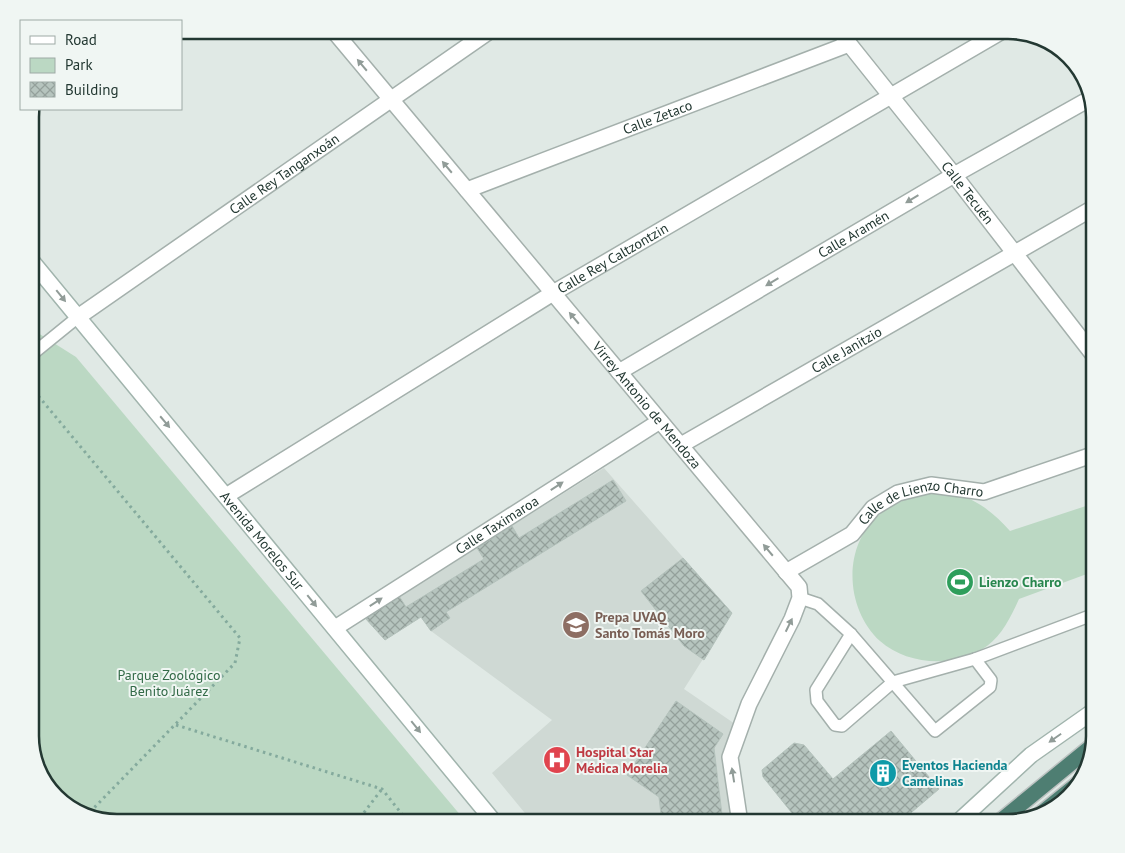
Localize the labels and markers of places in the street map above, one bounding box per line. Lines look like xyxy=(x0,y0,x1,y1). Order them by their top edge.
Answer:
sports icon: Lienzo Charro xyxy=(945,567,975,597)
place label: Lienzo Charro xyxy=(979,573,1062,591)
place label: Prepa UVAQ Santo Tomás Moro xyxy=(595,608,705,642)
school or university icon: Prepa UVAQ Santo Tomás Moro xyxy=(561,610,591,640)
place label: Hospital Star Médica Morelia xyxy=(576,743,668,777)
hospital icon: Hospital Star Médica Morelia xyxy=(542,745,572,775)
place label: Eventos Hacienda Camelinas xyxy=(902,756,1008,790)
building icon: Eventos Hacienda Camelinas xyxy=(868,758,898,788)

